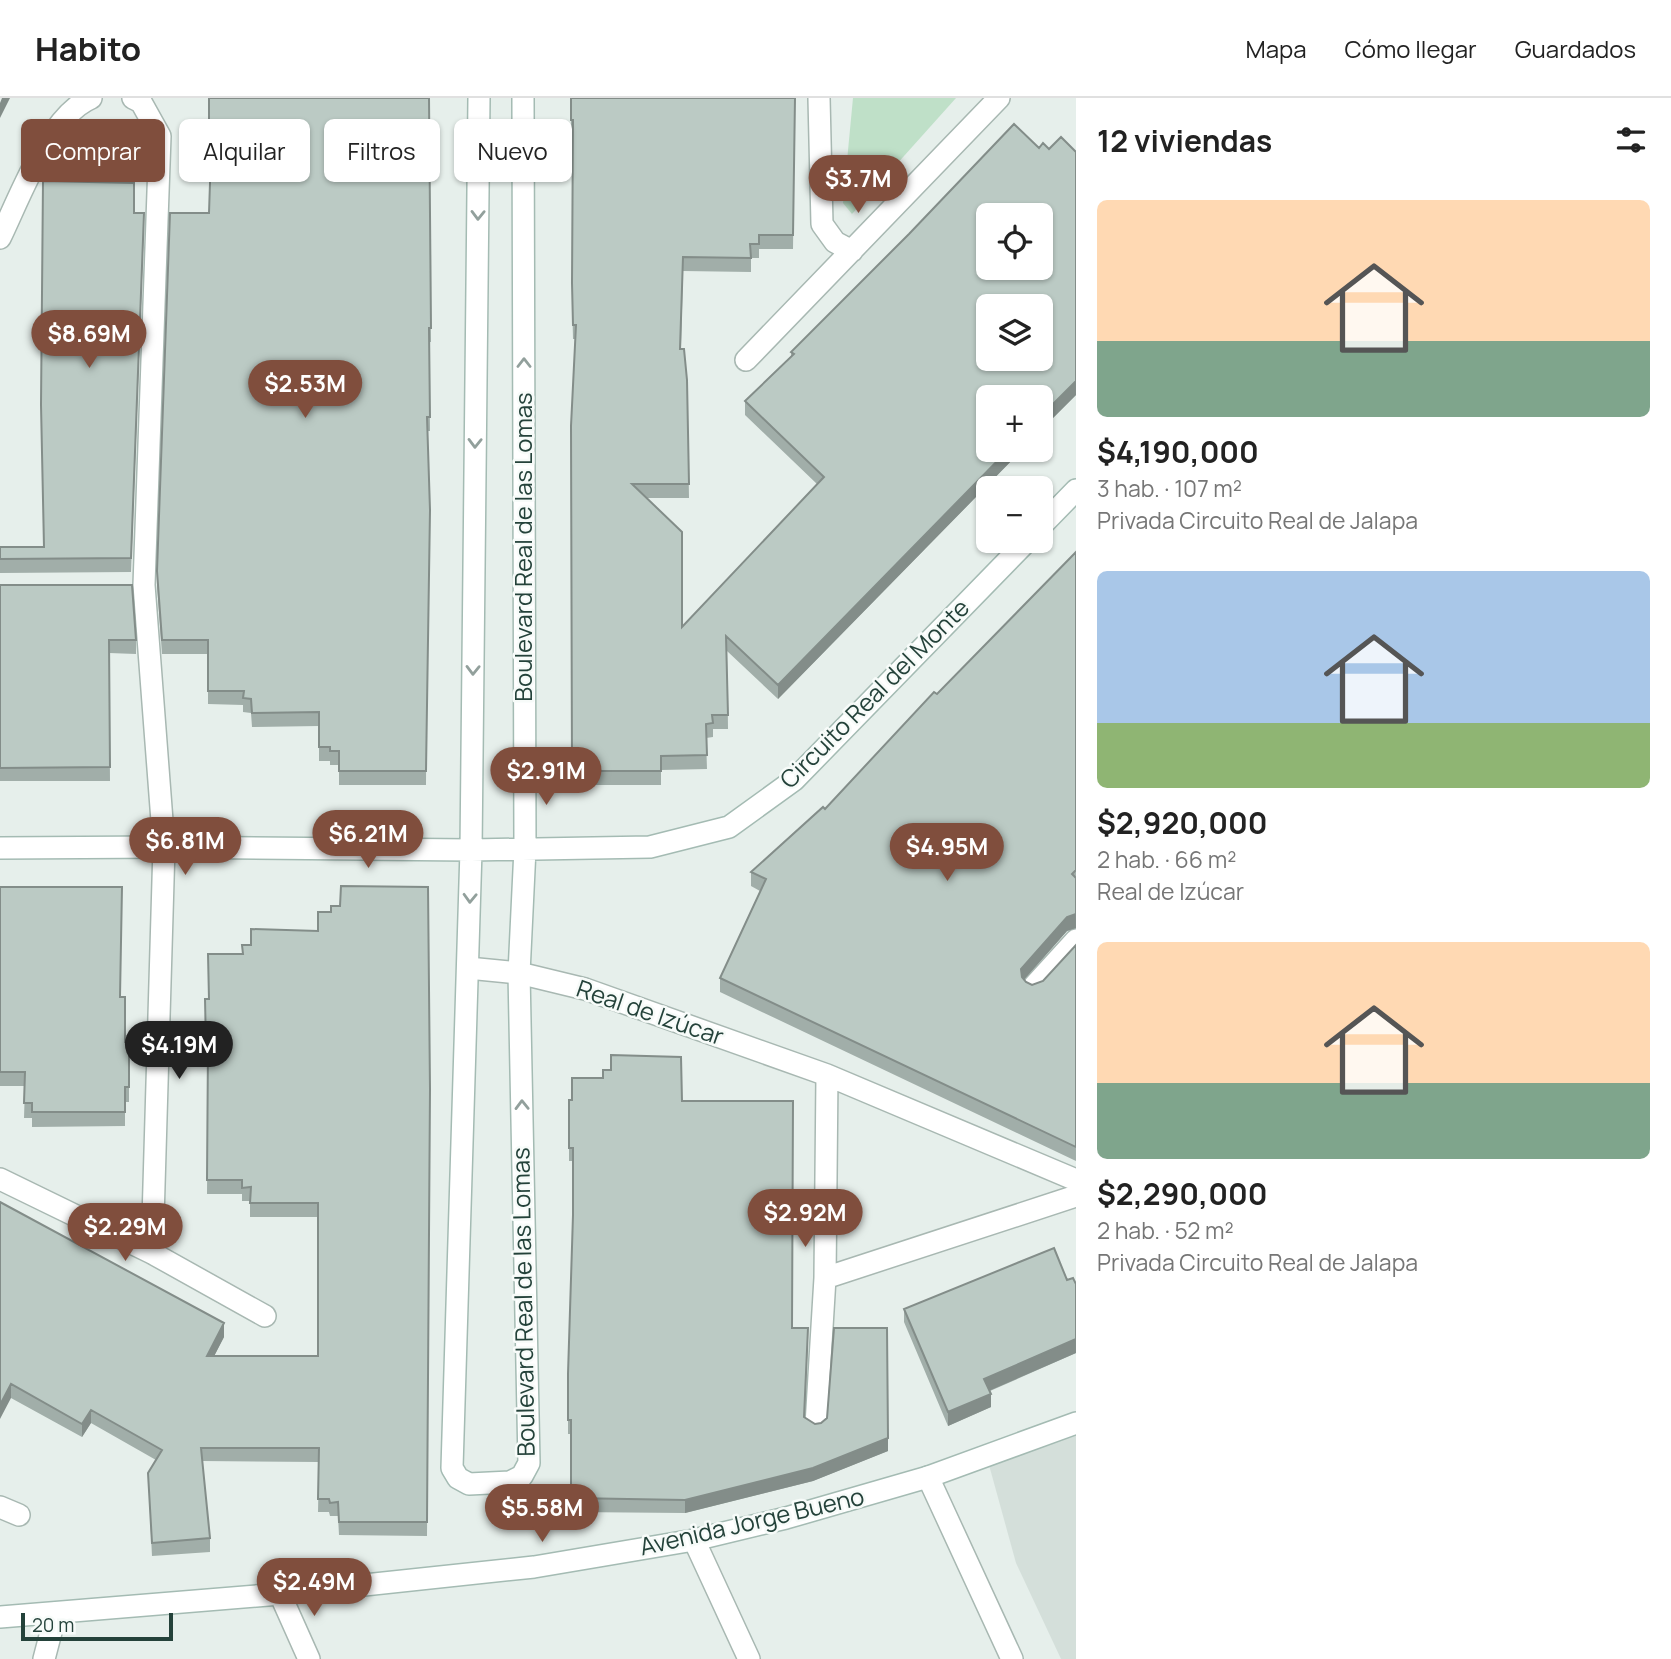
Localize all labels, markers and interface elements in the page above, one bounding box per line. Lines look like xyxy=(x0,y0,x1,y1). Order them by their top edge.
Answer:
text: Habito xyxy=(35,26,141,71)
text: Mapa xyxy=(1246,32,1307,65)
text: Cómo llegar xyxy=(1345,32,1477,65)
text: Guardados xyxy=(1515,32,1636,65)
chip: Comprar xyxy=(21,119,165,182)
chip: Alquilar xyxy=(179,119,310,182)
chip: Filtros xyxy=(324,119,440,182)
chip: Nuevo xyxy=(454,119,572,182)
text: 12 viviendas xyxy=(1097,120,1272,161)
icon: filters xyxy=(1612,121,1650,159)
pin: $3.7M xyxy=(809,156,907,215)
text: $3.7M xyxy=(825,162,891,194)
map controls xyxy=(976,203,1053,553)
button: locate xyxy=(976,203,1053,280)
one-way arrow xyxy=(470,210,486,221)
icon: home xyxy=(1311,245,1437,371)
button: layers xyxy=(976,294,1053,371)
pin: $8.69M xyxy=(32,310,146,370)
text: $8.69M xyxy=(47,317,131,349)
one-way arrow xyxy=(516,357,532,368)
pin: $2.53M xyxy=(248,360,362,420)
text: $2.53M xyxy=(264,367,346,399)
button: + xyxy=(976,385,1053,462)
street label: Boulevard Real de las Lomas xyxy=(506,392,539,702)
text: $4,190,000 xyxy=(1097,431,1259,472)
one-way arrow xyxy=(468,437,483,448)
text: 3 hab. · 107 m² xyxy=(1097,472,1242,504)
button: − xyxy=(976,476,1053,553)
text: Privada Circuito Real de Jalapa xyxy=(1097,504,1418,536)
street label: Circuito Real del Monte xyxy=(772,591,976,795)
icon: home xyxy=(1311,616,1437,742)
one-way arrow xyxy=(465,665,481,676)
pin: $2.91M xyxy=(489,748,603,807)
text: $2.91M xyxy=(506,754,586,786)
text: $2,920,000 xyxy=(1097,802,1267,843)
pin: $6.21M xyxy=(311,810,425,870)
text: $6.21M xyxy=(328,817,408,849)
pin: $6.81M xyxy=(128,818,242,877)
text: $6.81M xyxy=(145,824,225,856)
pin: $4.95M xyxy=(890,824,1004,883)
text: $4.95M xyxy=(906,830,988,862)
text: 2 hab. · 66 m² xyxy=(1097,843,1236,875)
text: Real de Izúcar xyxy=(1097,875,1244,907)
one-way arrow xyxy=(462,892,477,903)
street label: Real de Izúcar xyxy=(573,971,729,1052)
icon: home xyxy=(1311,987,1437,1113)
pin: $4.19M xyxy=(122,1021,236,1081)
text: $4.19M xyxy=(141,1028,217,1060)
one-way arrow xyxy=(514,1099,530,1110)
street label: Boulevard Real de las Lomas xyxy=(503,1147,542,1457)
text: $2,290,000 xyxy=(1097,1173,1267,1214)
pin: $2.92M xyxy=(748,1190,862,1249)
text: $2.92M xyxy=(764,1196,846,1228)
pin: $2.29M xyxy=(68,1204,182,1263)
text: $2.29M xyxy=(84,1210,166,1242)
text: 2 hab. · 52 m² xyxy=(1097,1214,1234,1246)
text: Privada Circuito Real de Jalapa xyxy=(1097,1246,1418,1278)
street label: Avenida Jorge Bueno xyxy=(636,1479,867,1562)
pin: $5.58M xyxy=(485,1484,599,1544)
text: $5.58M xyxy=(501,1491,583,1523)
pin: $2.49M xyxy=(257,1558,371,1618)
text: $2.49M xyxy=(273,1565,355,1597)
scale bar xyxy=(21,1610,173,1642)
text: 20 m xyxy=(32,1612,74,1638)

